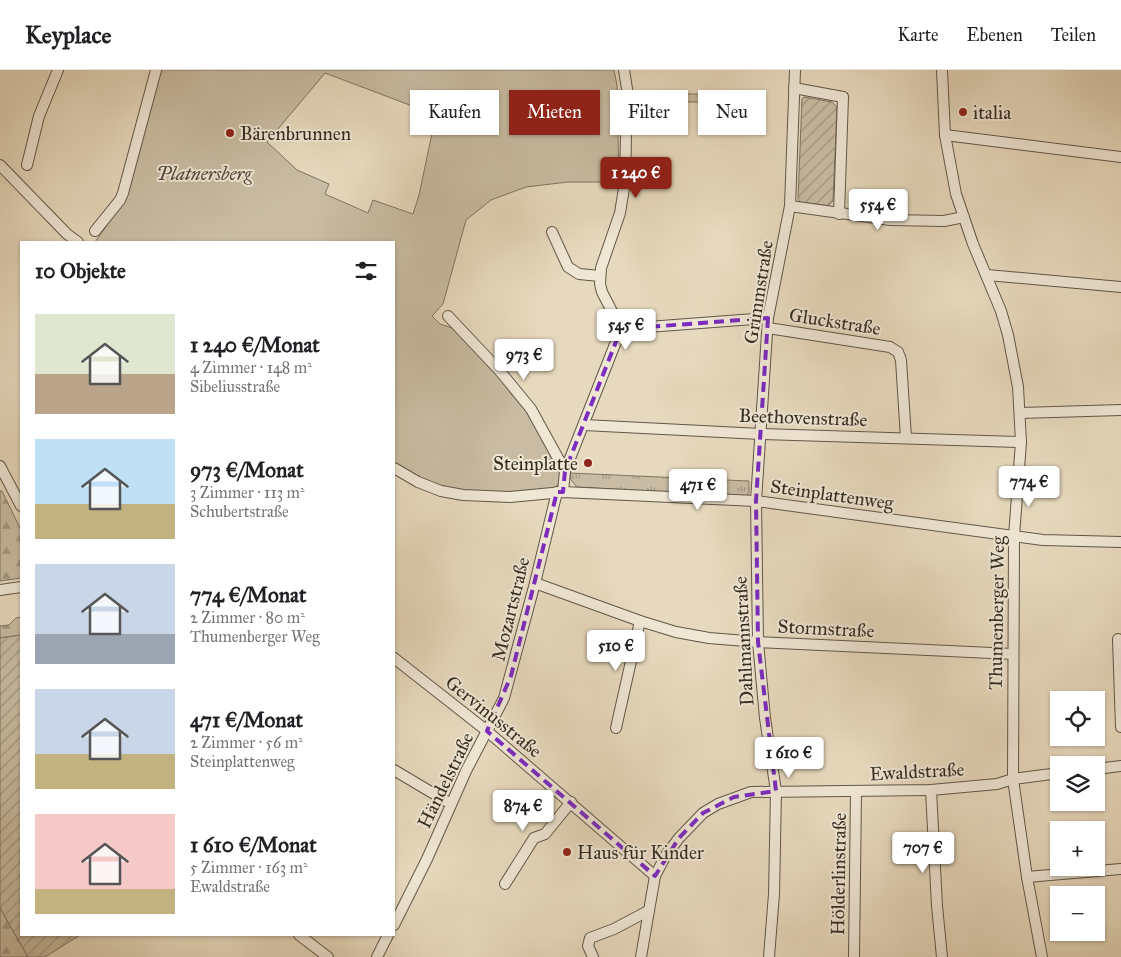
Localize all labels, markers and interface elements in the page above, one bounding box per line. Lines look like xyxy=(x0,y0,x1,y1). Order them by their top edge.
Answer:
text: Keyplace xyxy=(25,20,112,50)
text: Karte xyxy=(898,24,939,46)
text: Ebenen xyxy=(967,24,1023,46)
text: Teilen xyxy=(1051,24,1096,46)
chip: Kaufen xyxy=(410,90,499,135)
chip: Mieten xyxy=(509,90,600,135)
chip: Filter xyxy=(610,90,688,135)
chip: Neu xyxy=(698,90,766,135)
place label: italia xyxy=(973,101,1012,124)
marker: italia xyxy=(957,106,969,118)
place label: Bärenbrunnen xyxy=(240,122,351,145)
marker: Bärenbrunnen xyxy=(224,127,236,139)
pin: 1 240 € xyxy=(590,156,682,199)
park label: Platnersberg xyxy=(156,162,253,185)
text: 1 240 € xyxy=(611,163,661,182)
pin: 554 € xyxy=(843,189,913,231)
text: 554 € xyxy=(860,195,896,214)
street label: Grimmstraße xyxy=(739,238,778,346)
icon: filters xyxy=(352,257,380,285)
text: 10 Objekte xyxy=(35,258,126,284)
street label: Gluckstraße xyxy=(787,303,882,340)
pin: 545 € xyxy=(591,308,661,351)
text: 545 € xyxy=(608,315,644,334)
text: 1 240 €/Monat xyxy=(190,332,320,358)
icon: home xyxy=(75,334,135,394)
pin: 973 € xyxy=(489,338,559,381)
text: 973 € xyxy=(506,345,542,364)
text: 4 Zimmer · 148 m² xyxy=(190,358,312,377)
text: Sibeliusstraße xyxy=(190,377,280,396)
street label: Beethovenstraße xyxy=(738,404,868,431)
place label: Steinplatte xyxy=(493,452,578,475)
text: 973 €/Monat xyxy=(190,457,304,483)
marker: Steinplatte xyxy=(582,457,594,469)
icon: home xyxy=(75,459,135,519)
pin: 774 € xyxy=(994,466,1064,508)
pin: 471 € xyxy=(663,468,733,511)
text: 774 € xyxy=(1010,472,1048,491)
street label: Steinplattenweg xyxy=(769,474,895,516)
text: 471 € xyxy=(680,475,716,494)
text: 3 Zimmer · 113 m² xyxy=(190,483,305,502)
text: Schubertstraße xyxy=(190,502,289,521)
street label: Thumenberger Weg xyxy=(984,536,1010,690)
street label: Mozartstraße xyxy=(486,555,535,663)
street label: Dahlmannstraße xyxy=(729,575,758,706)
text: 774 €/Monat xyxy=(190,582,306,608)
icon: home xyxy=(75,584,135,644)
text: 2 Zimmer · 80 m² xyxy=(190,608,305,627)
street label: Stormstraße xyxy=(777,614,875,643)
text: Thumenberger Weg xyxy=(190,627,320,646)
pin: 510 € xyxy=(581,630,651,672)
text: 510 € xyxy=(598,636,634,655)
street label: Gervinusstraße xyxy=(441,671,547,762)
map controls xyxy=(1050,691,1105,941)
button: locate xyxy=(1050,691,1105,746)
text: 471 €/Monat xyxy=(190,707,303,733)
icon: home xyxy=(75,709,135,769)
street label: Händelstraße xyxy=(412,728,479,832)
text: 2 Zimmer · 56 m² xyxy=(190,733,303,752)
pin: 1 610 € xyxy=(743,736,835,779)
text: 1 610 € xyxy=(766,743,812,762)
text: Steinplattenweg xyxy=(190,752,295,771)
button: layers xyxy=(1050,756,1105,811)
street label: Ewaldstraße xyxy=(869,758,965,785)
pin: 874 € xyxy=(488,790,558,832)
text: 874 € xyxy=(504,796,542,815)
street label: Hölderlinstraße xyxy=(826,812,851,936)
button: + xyxy=(1050,821,1105,876)
text: 1 610 €/Monat xyxy=(190,832,317,858)
pin: 707 € xyxy=(888,832,958,874)
icon: home xyxy=(75,834,135,894)
text: 707 € xyxy=(903,838,943,857)
place label: Haus für Kinder xyxy=(577,841,705,864)
marker: Haus für Kinder xyxy=(561,846,573,858)
text: 5 Zimmer · 163 m² xyxy=(190,858,308,877)
text: Ewaldstraße xyxy=(190,877,270,896)
button: − xyxy=(1050,886,1105,941)

